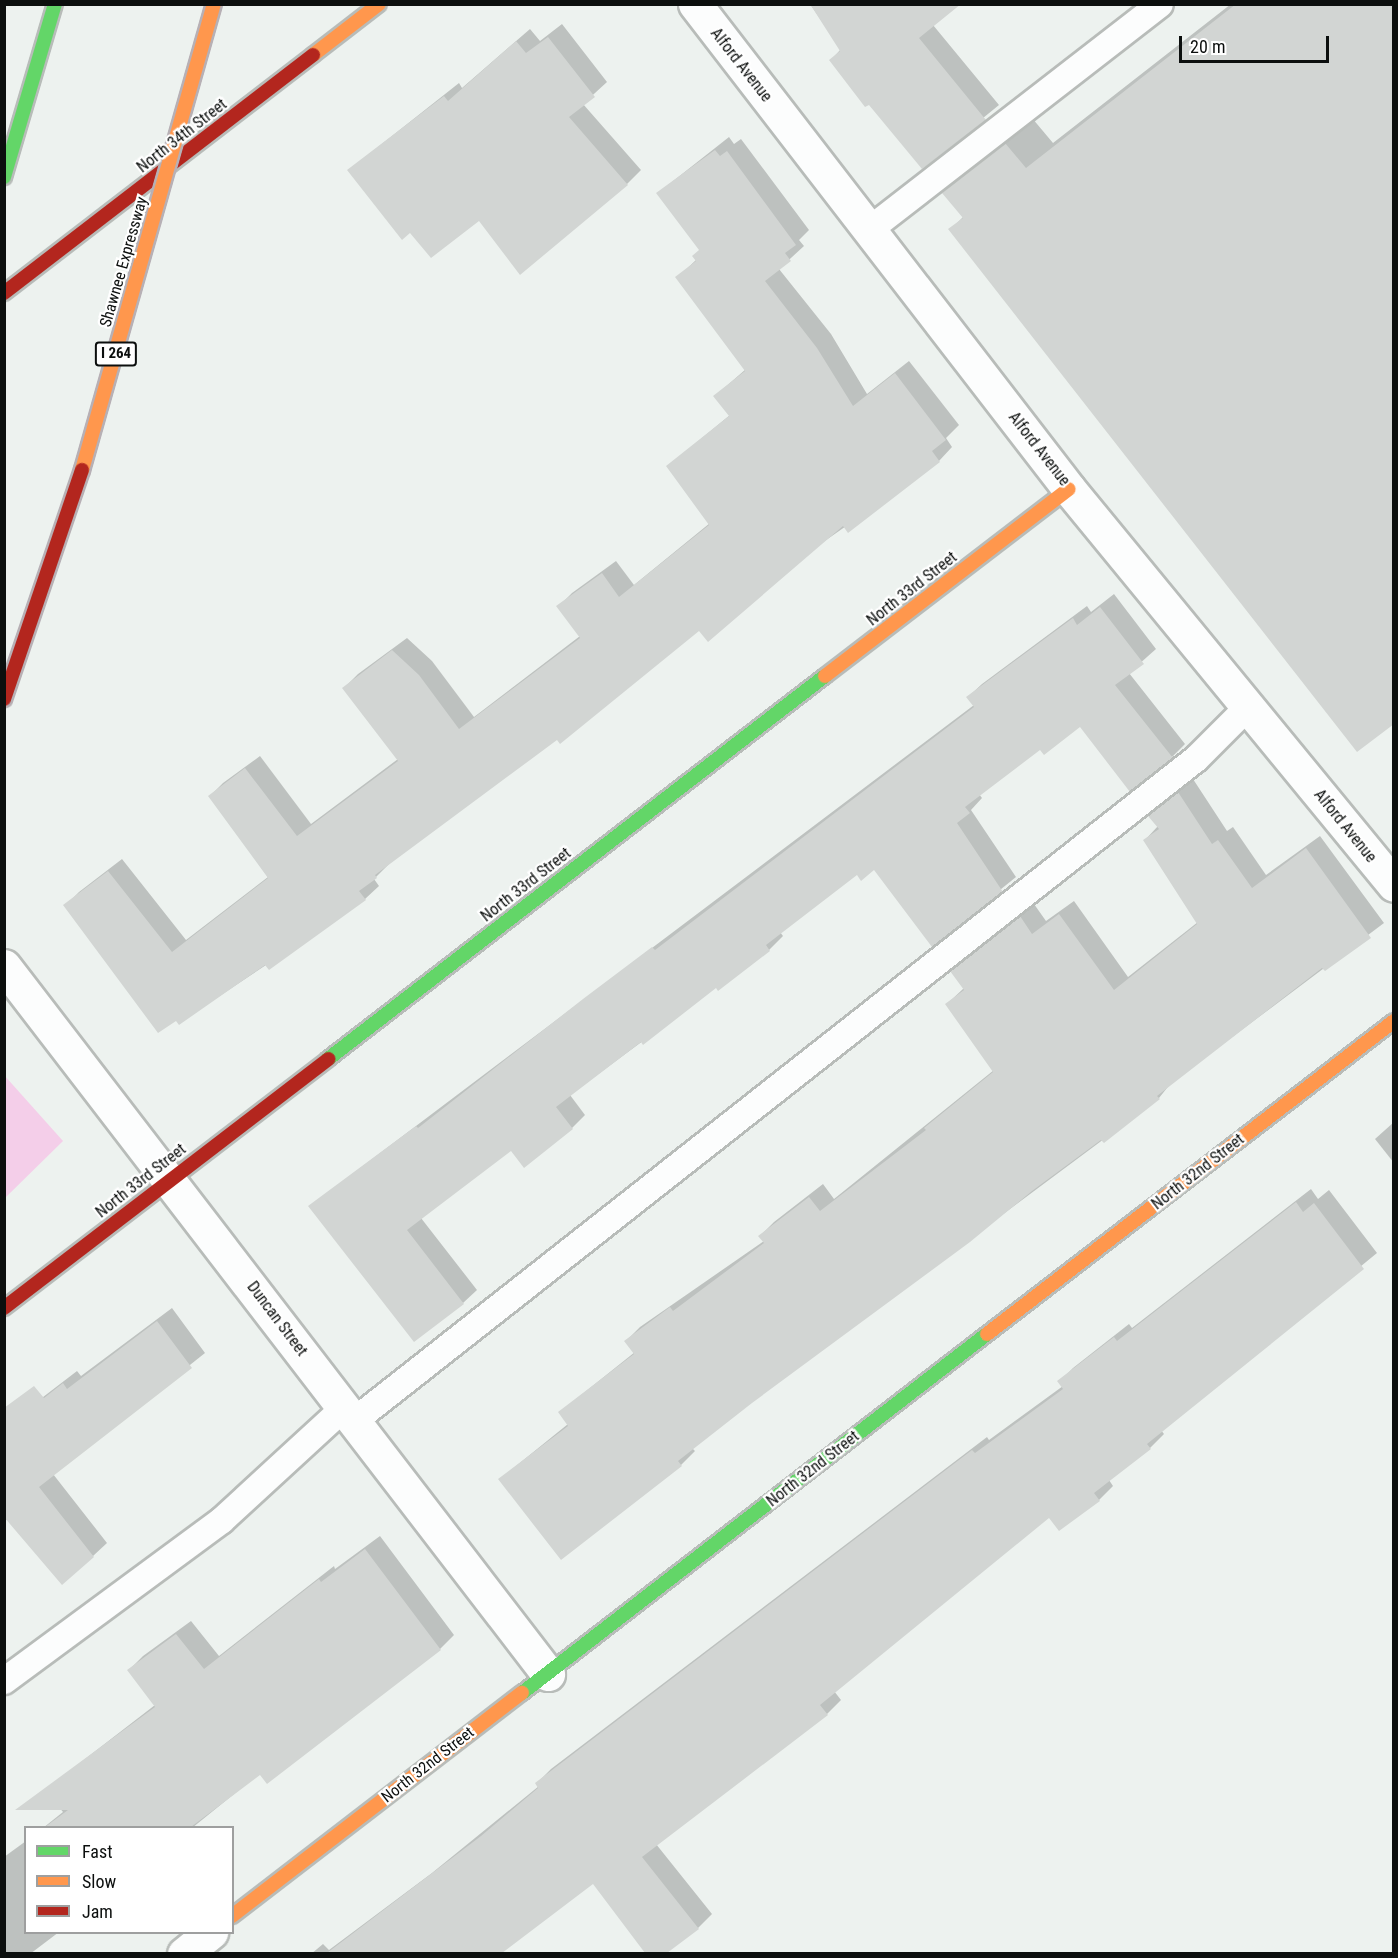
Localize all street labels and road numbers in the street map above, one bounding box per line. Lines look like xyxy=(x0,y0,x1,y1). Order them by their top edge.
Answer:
street label: Alford Avenue xyxy=(706,24,776,106)
street label: North 34th Street xyxy=(133,95,231,177)
street label: Shawnee Expressway xyxy=(96,195,152,329)
road number: I 264 xyxy=(94,342,138,366)
street label: Alford Avenue xyxy=(1004,408,1074,490)
street label: North 33rd Street xyxy=(863,548,961,630)
street label: Alford Avenue xyxy=(1310,786,1380,866)
street label: North 33rd Street xyxy=(477,844,575,926)
street label: North 32nd Street xyxy=(1148,1130,1248,1214)
street label: North 33rd Street xyxy=(92,1140,190,1222)
street label: Duncan Street xyxy=(243,1278,311,1360)
street label: North 32nd Street xyxy=(763,1427,863,1511)
street label: North 32nd Street xyxy=(378,1723,478,1807)

